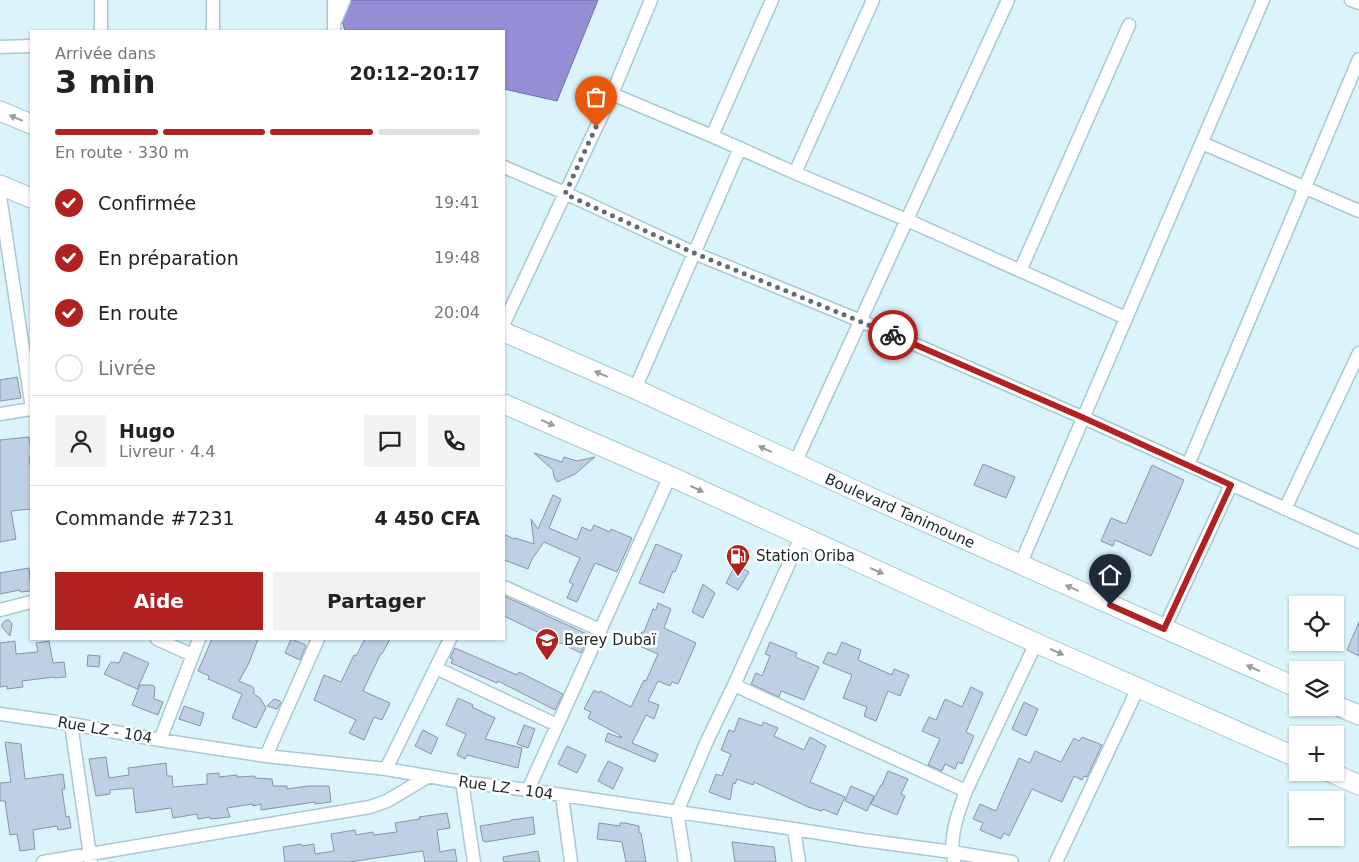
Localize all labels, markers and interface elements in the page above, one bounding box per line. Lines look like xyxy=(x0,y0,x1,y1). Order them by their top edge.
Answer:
text: Arrivée dans xyxy=(55,44,156,63)
text: 20:12–20:17 xyxy=(350,62,480,84)
text: 3 min xyxy=(55,63,156,101)
pin xyxy=(575,76,617,127)
icon: bag xyxy=(582,83,610,111)
one-way arrow xyxy=(9,113,23,121)
text: En route · 330 m xyxy=(55,143,189,162)
icon: check xyxy=(55,189,83,217)
text: Confirmée xyxy=(98,192,196,214)
text: 19:41 xyxy=(434,193,480,212)
icon: check xyxy=(55,244,83,272)
text: En préparation xyxy=(98,247,239,269)
text: 19:48 xyxy=(434,248,480,267)
icon: check xyxy=(55,299,83,327)
text: En route xyxy=(98,302,178,324)
text: 20:04 xyxy=(434,303,480,322)
courier xyxy=(868,310,918,360)
icon: bike xyxy=(879,321,907,349)
text: Livrée xyxy=(98,357,156,379)
one-way arrow xyxy=(594,370,608,378)
button: person xyxy=(55,415,107,467)
button: chat xyxy=(364,415,416,467)
button: phone xyxy=(428,415,480,467)
text: Hugo xyxy=(119,420,175,442)
one-way arrow xyxy=(541,420,555,428)
text: Livreur · 4.4 xyxy=(119,442,215,461)
one-way arrow xyxy=(758,445,772,453)
street label: Boulevard Tanimoune xyxy=(822,470,978,552)
one-way arrow xyxy=(690,485,704,493)
text: Commande #7231 xyxy=(55,507,235,529)
text: 4 450 CFA xyxy=(374,507,480,529)
fuel station icon: Station Oriba xyxy=(725,543,751,577)
place label: Station Oriba xyxy=(756,547,855,565)
pin xyxy=(1089,554,1131,605)
icon: home xyxy=(1096,561,1124,589)
one-way arrow xyxy=(870,568,884,576)
button: Aide xyxy=(55,572,263,630)
button: Partager xyxy=(273,572,480,630)
one-way arrow xyxy=(1065,584,1079,592)
map controls xyxy=(1289,596,1344,846)
button: locate xyxy=(1289,596,1344,651)
school or university icon: Berey Dubaï xyxy=(534,627,560,661)
place label: Berey Dubaï xyxy=(564,631,657,649)
one-way arrow xyxy=(1050,649,1064,657)
button: layers xyxy=(1289,661,1344,716)
one-way arrow xyxy=(1246,664,1260,672)
street label: Rue LZ - 104 xyxy=(56,713,154,747)
button: + xyxy=(1289,726,1344,781)
street label: Rue LZ - 104 xyxy=(457,772,555,804)
button: − xyxy=(1289,791,1344,846)

